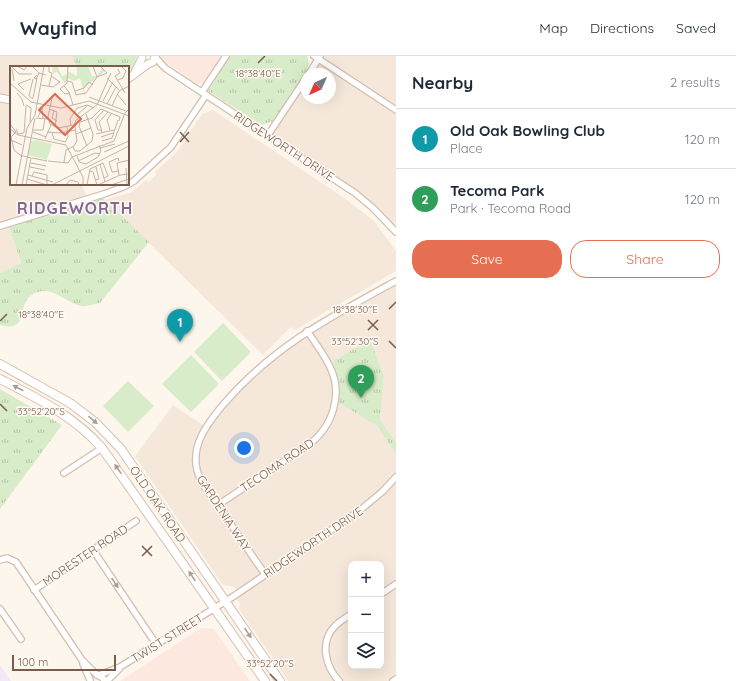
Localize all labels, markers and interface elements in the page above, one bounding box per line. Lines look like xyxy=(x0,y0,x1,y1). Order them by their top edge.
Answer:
text: Wayfind xyxy=(20,16,97,40)
text: Map xyxy=(539,19,568,37)
text: Directions xyxy=(590,19,654,37)
text: Saved xyxy=(676,19,716,37)
inset map xyxy=(10,66,129,185)
text: 18°38'40"E xyxy=(235,67,281,80)
north arrow xyxy=(300,68,336,104)
text: Nearby xyxy=(412,72,473,93)
text: 2 results xyxy=(670,74,720,90)
street label: RIDGEWORTH DRIVE xyxy=(231,108,337,184)
text: Old Oak Bowling Club xyxy=(450,121,605,140)
text: 1 xyxy=(422,131,428,147)
text: 120 m xyxy=(685,131,720,147)
text: Place xyxy=(450,140,483,156)
text: Tecoma Park xyxy=(450,181,545,200)
text: 2 xyxy=(421,191,429,207)
text: 120 m xyxy=(685,191,720,207)
district label: RIDGEWORTH xyxy=(17,198,133,218)
text: Park · Tecoma Road xyxy=(450,200,571,216)
button: Save xyxy=(412,240,562,278)
button: Share xyxy=(570,240,720,278)
text: 18°38'30"E xyxy=(332,303,378,316)
text: 18°38'40"E xyxy=(18,308,64,321)
pin: 1 xyxy=(167,309,193,342)
text: 33°52'30"S xyxy=(331,335,379,348)
pin: 2 xyxy=(348,365,374,398)
one-way arrow xyxy=(12,385,24,392)
text: 33°52'20"S xyxy=(17,405,65,418)
one-way arrow xyxy=(88,416,98,425)
street label: TECOMA ROAD xyxy=(237,435,317,495)
your location xyxy=(234,438,254,458)
one-way arrow xyxy=(114,463,122,474)
street label: OLD OAK ROAD xyxy=(127,463,189,545)
street label: GARDENIA WAY xyxy=(194,472,254,554)
street label: RIDGEWORTH DRIVE xyxy=(260,503,366,581)
street label: MORESTER ROAD xyxy=(40,521,131,589)
map controls xyxy=(348,561,384,669)
button: + xyxy=(348,561,384,597)
one-way arrow xyxy=(188,570,196,581)
one-way arrow xyxy=(111,577,119,588)
button: − xyxy=(348,597,384,633)
street label: TWIST STREET xyxy=(128,610,206,666)
one-way arrow xyxy=(244,628,252,638)
button: layers xyxy=(348,633,384,669)
scale bar xyxy=(12,653,116,672)
text: 100 m xyxy=(18,655,48,669)
text: 33°52'20"S xyxy=(246,657,294,670)

